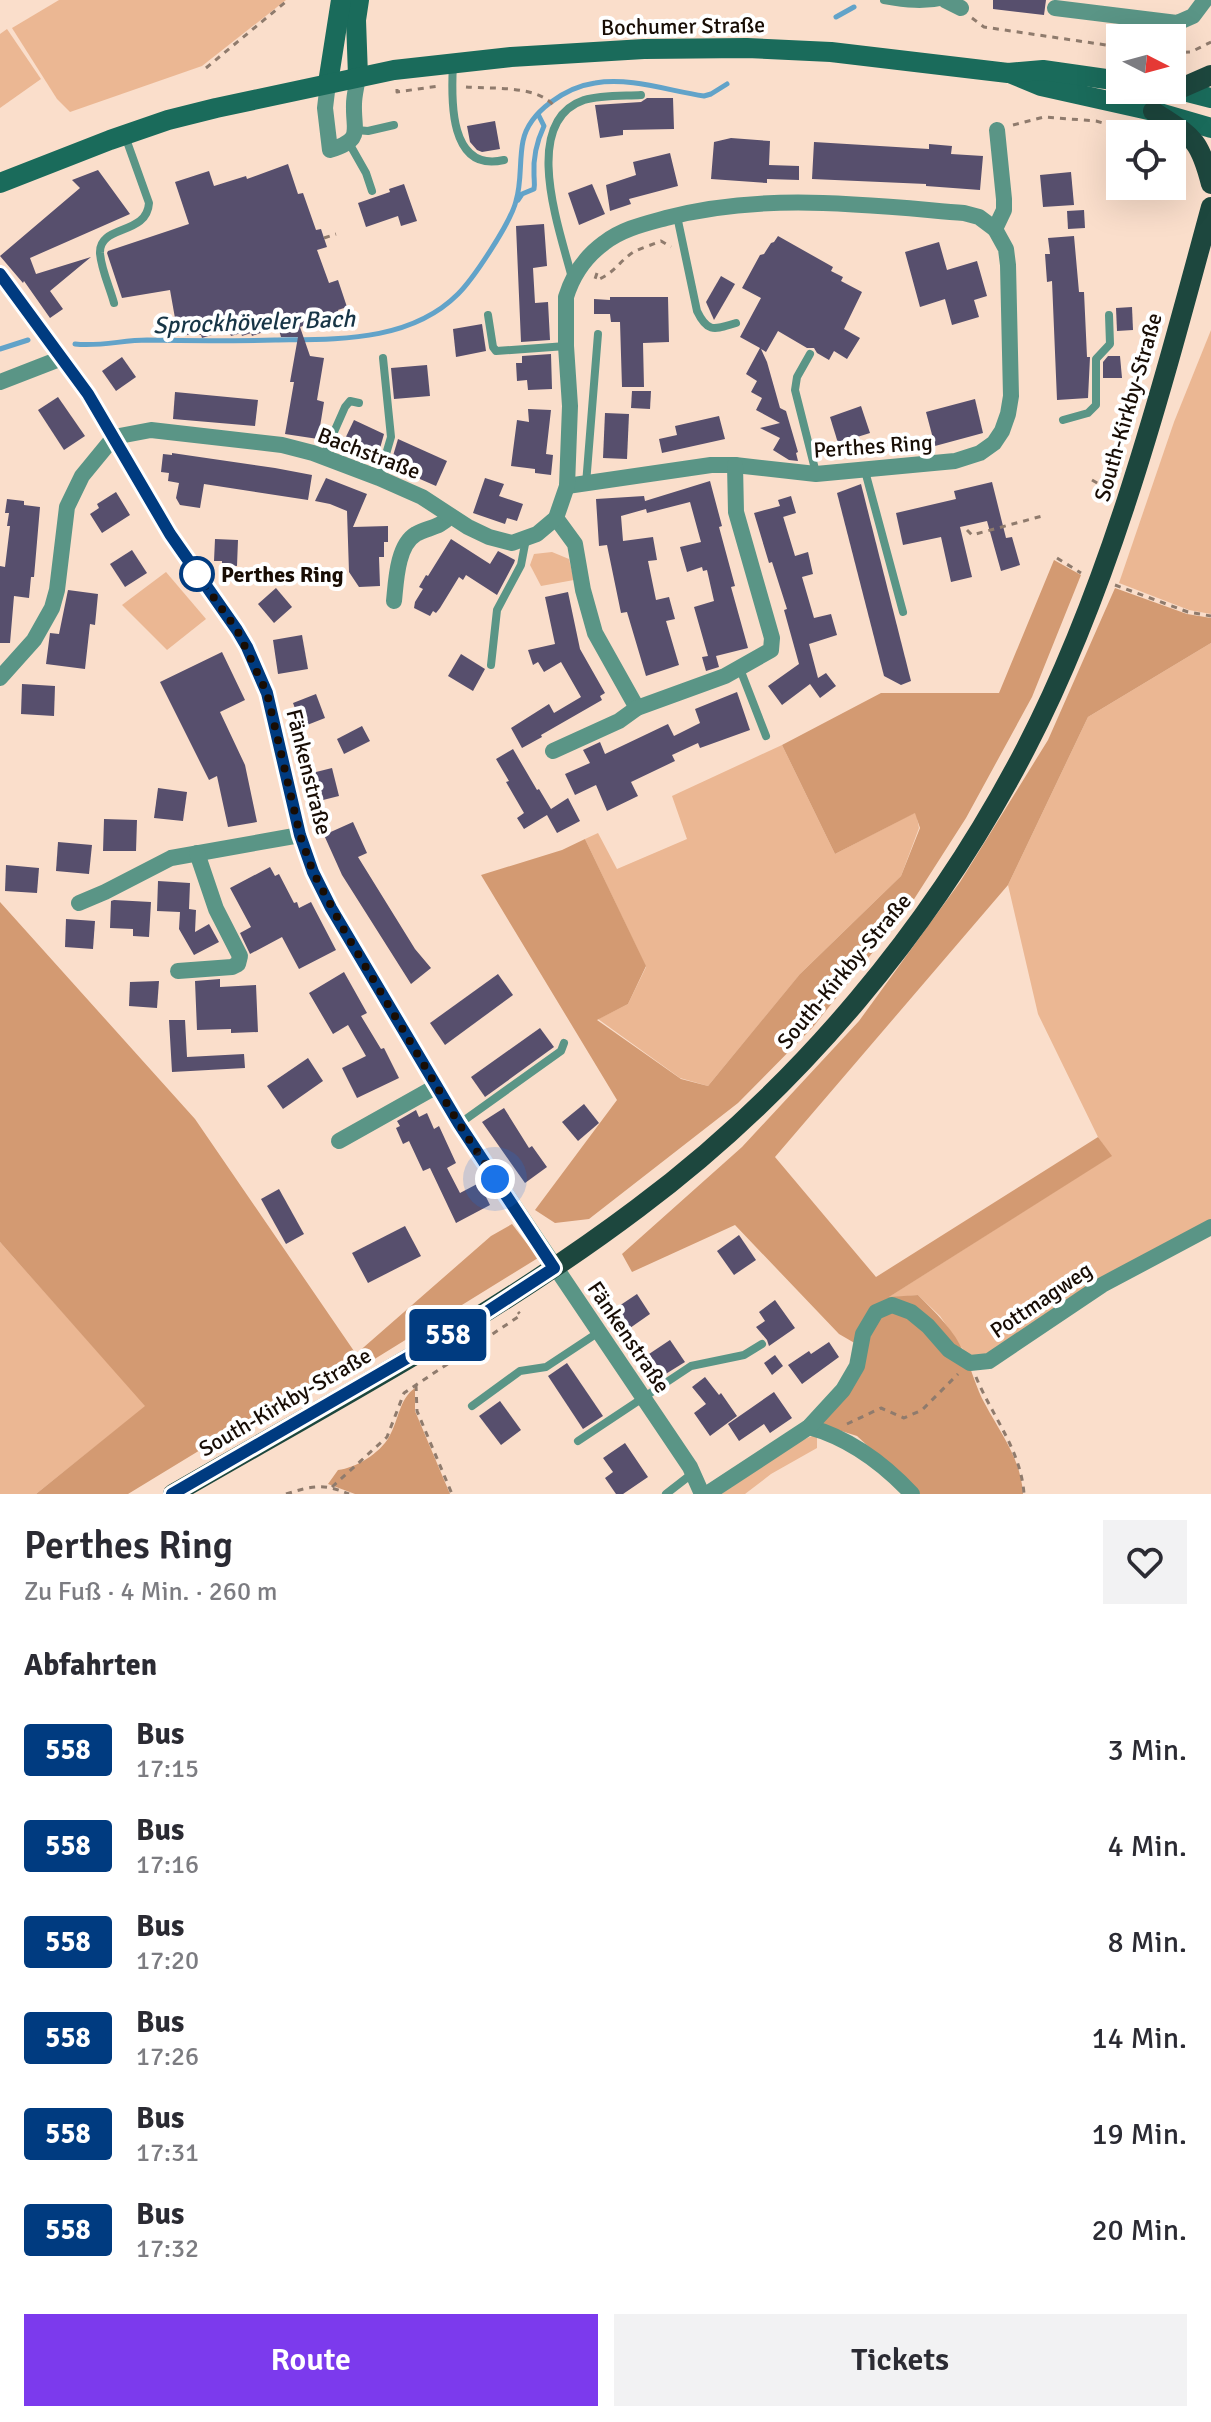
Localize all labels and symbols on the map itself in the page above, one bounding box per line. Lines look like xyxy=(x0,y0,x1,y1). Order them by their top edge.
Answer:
street label: Bochumer Straße xyxy=(601,11,765,41)
north arrow xyxy=(1106,24,1186,104)
water label: Sprockhöveler Bach xyxy=(152,303,356,341)
street label: South-Kirkby-Straße xyxy=(1088,310,1168,504)
street label: Bachstraße xyxy=(314,421,424,485)
street label: Perthes Ring xyxy=(813,428,933,464)
marker: Perthes Ring xyxy=(180,557,214,591)
place label: Perthes Ring xyxy=(221,561,344,588)
street label: Fänkenstraße xyxy=(280,706,338,838)
street label: South-Kirkby-Straße xyxy=(771,888,917,1054)
your location xyxy=(475,1159,515,1199)
street label: Pottmagweg xyxy=(985,1256,1097,1344)
street label: Fänkenstraße xyxy=(582,1276,676,1398)
line badge: 558 xyxy=(402,1309,494,1361)
street label: South-Kirkby-Straße xyxy=(194,1342,376,1462)

